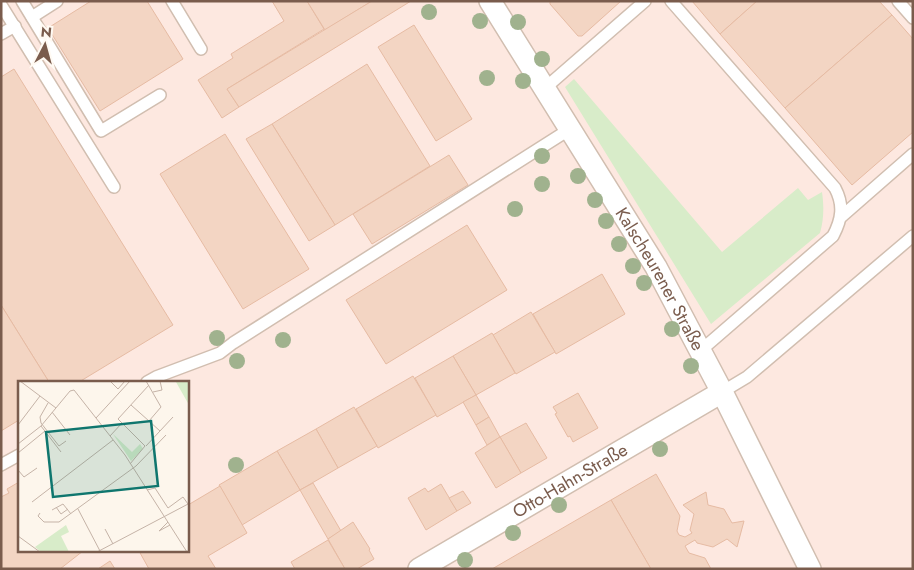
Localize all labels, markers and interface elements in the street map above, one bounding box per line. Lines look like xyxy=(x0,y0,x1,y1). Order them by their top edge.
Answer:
north arrow xyxy=(20,20,70,70)
text: N xyxy=(40,22,53,43)
street label: Kalscheurener Straße xyxy=(609,202,711,355)
inset map xyxy=(18,381,189,552)
street label: Otto-Hahn-Straße xyxy=(508,437,632,525)

